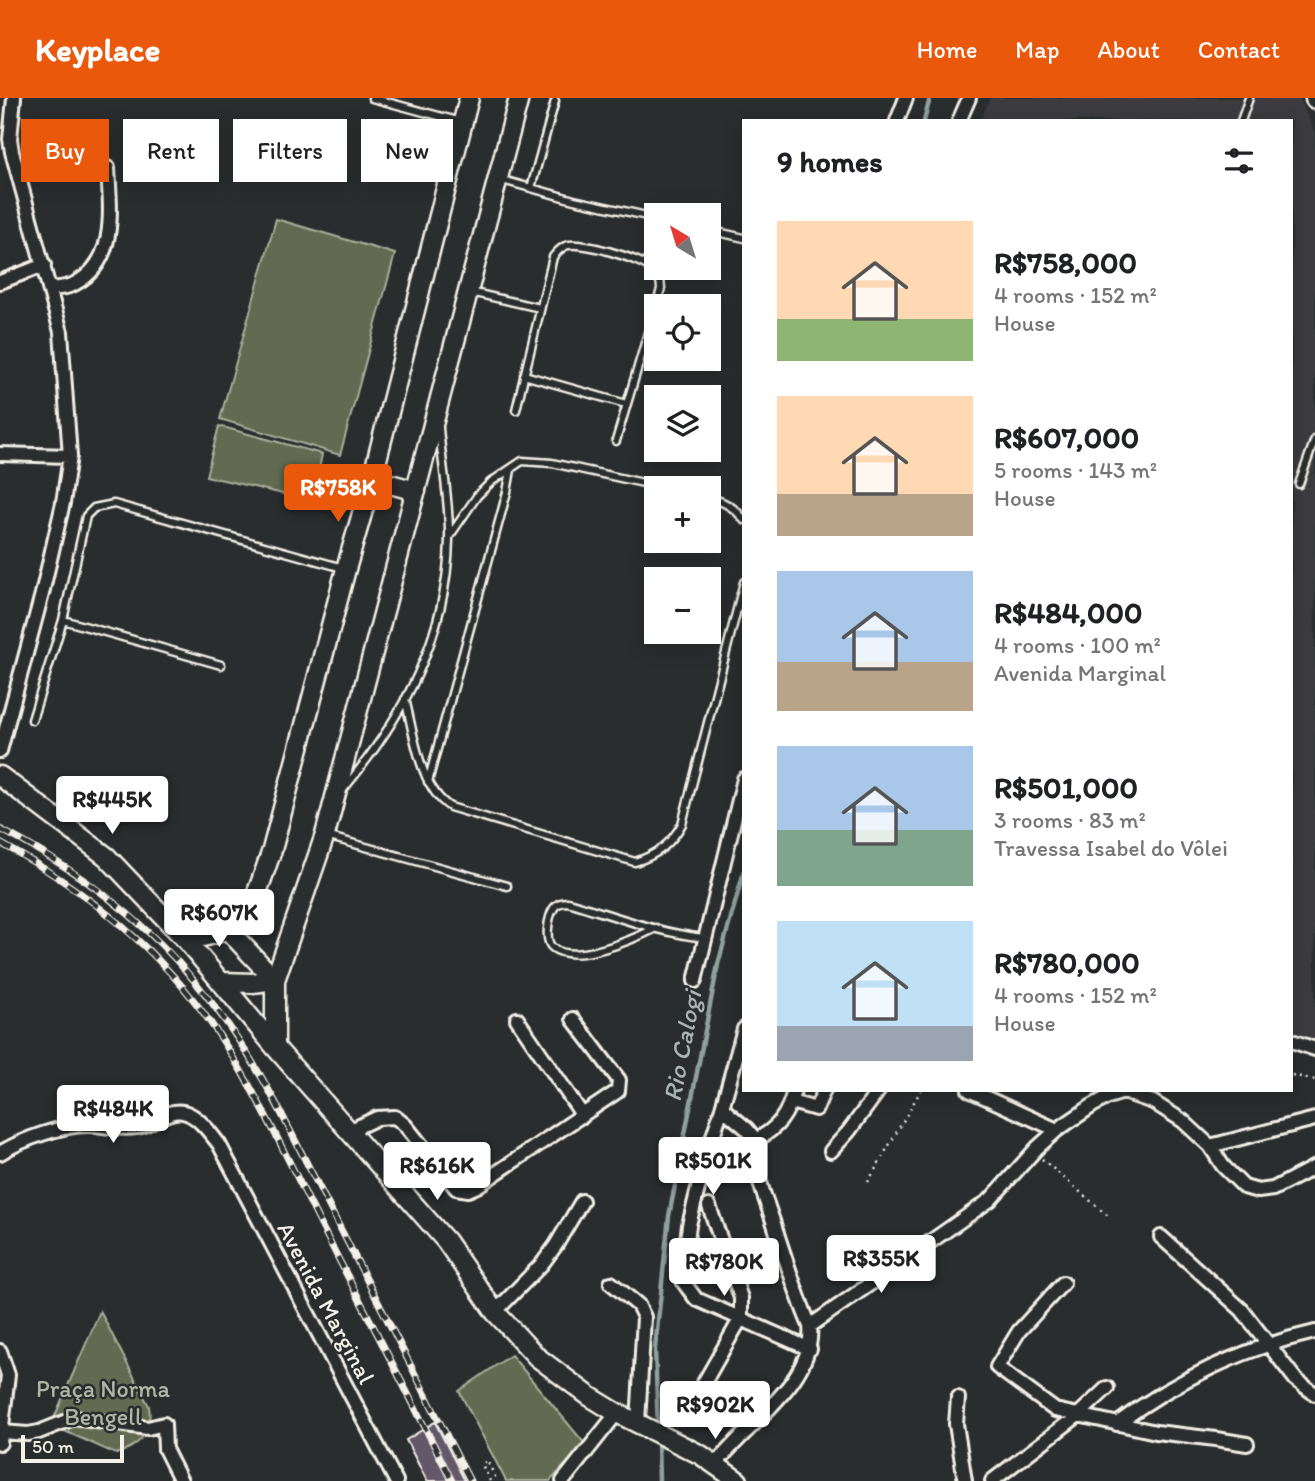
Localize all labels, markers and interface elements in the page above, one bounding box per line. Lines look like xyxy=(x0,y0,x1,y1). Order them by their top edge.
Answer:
text: Keyplace xyxy=(35,30,160,69)
text: Home xyxy=(917,35,977,64)
text: Map xyxy=(1015,35,1059,64)
text: About xyxy=(1097,35,1160,64)
text: Contact xyxy=(1198,35,1280,64)
chip: Buy xyxy=(21,119,109,182)
chip: Rent xyxy=(123,119,219,182)
chip: Filters xyxy=(233,119,347,182)
chip: New xyxy=(361,119,453,182)
icon: filters xyxy=(1220,142,1258,180)
text: 9 homes xyxy=(777,143,883,180)
north arrow xyxy=(644,203,721,280)
map controls xyxy=(644,203,721,644)
text: R$758,000 xyxy=(994,244,1137,281)
icon: home xyxy=(833,249,917,333)
text: 4 rooms · 152 m² xyxy=(994,281,1157,309)
button: locate xyxy=(644,294,721,371)
text: House xyxy=(994,309,1056,337)
button: layers xyxy=(644,385,721,462)
text: R$607,000 xyxy=(994,419,1139,456)
icon: home xyxy=(833,424,917,508)
text: 5 rooms · 143 m² xyxy=(994,456,1157,484)
pin: R$758K xyxy=(281,464,395,524)
text: R$758K xyxy=(300,473,376,501)
button: + xyxy=(644,476,721,553)
text: House xyxy=(994,484,1056,512)
button: − xyxy=(644,567,721,644)
text: R$484,000 xyxy=(994,594,1142,631)
icon: home xyxy=(833,599,917,683)
text: 4 rooms · 100 m² xyxy=(994,631,1161,659)
text: Avenida Marginal xyxy=(994,659,1166,687)
text: R$501,000 xyxy=(994,769,1138,806)
icon: home xyxy=(833,774,917,858)
pin: R$445K xyxy=(55,776,169,836)
text: R$445K xyxy=(72,785,152,813)
text: 3 rooms · 83 m² xyxy=(994,806,1146,834)
text: Travessa Isabel do Vôlei xyxy=(994,834,1228,862)
pin: R$607K xyxy=(162,890,276,949)
text: R$607K xyxy=(180,898,258,926)
text: R$780,000 xyxy=(994,944,1140,981)
icon: home xyxy=(833,949,917,1033)
text: 4 rooms · 152 m² xyxy=(994,981,1157,1009)
water label: Rio Calogi xyxy=(656,986,709,1104)
text: House xyxy=(994,1009,1056,1037)
pin: R$484K xyxy=(56,1086,170,1145)
text: R$484K xyxy=(73,1094,153,1122)
pin: R$501K xyxy=(656,1138,770,1197)
pin: R$616K xyxy=(380,1142,494,1202)
text: R$501K xyxy=(675,1146,751,1174)
text: R$616K xyxy=(400,1151,474,1179)
street label: Avenida Marginal xyxy=(271,1217,381,1389)
pin: R$355K xyxy=(824,1236,938,1295)
pin: R$780K xyxy=(667,1238,781,1298)
text: R$355K xyxy=(843,1244,919,1272)
text: R$780K xyxy=(685,1247,763,1275)
park label: Praça Norma Bengell xyxy=(36,1374,170,1431)
pin: R$902K xyxy=(658,1382,772,1441)
text: R$902K xyxy=(676,1390,754,1418)
scale bar xyxy=(21,1432,124,1464)
text: 50 m xyxy=(32,1435,74,1458)

